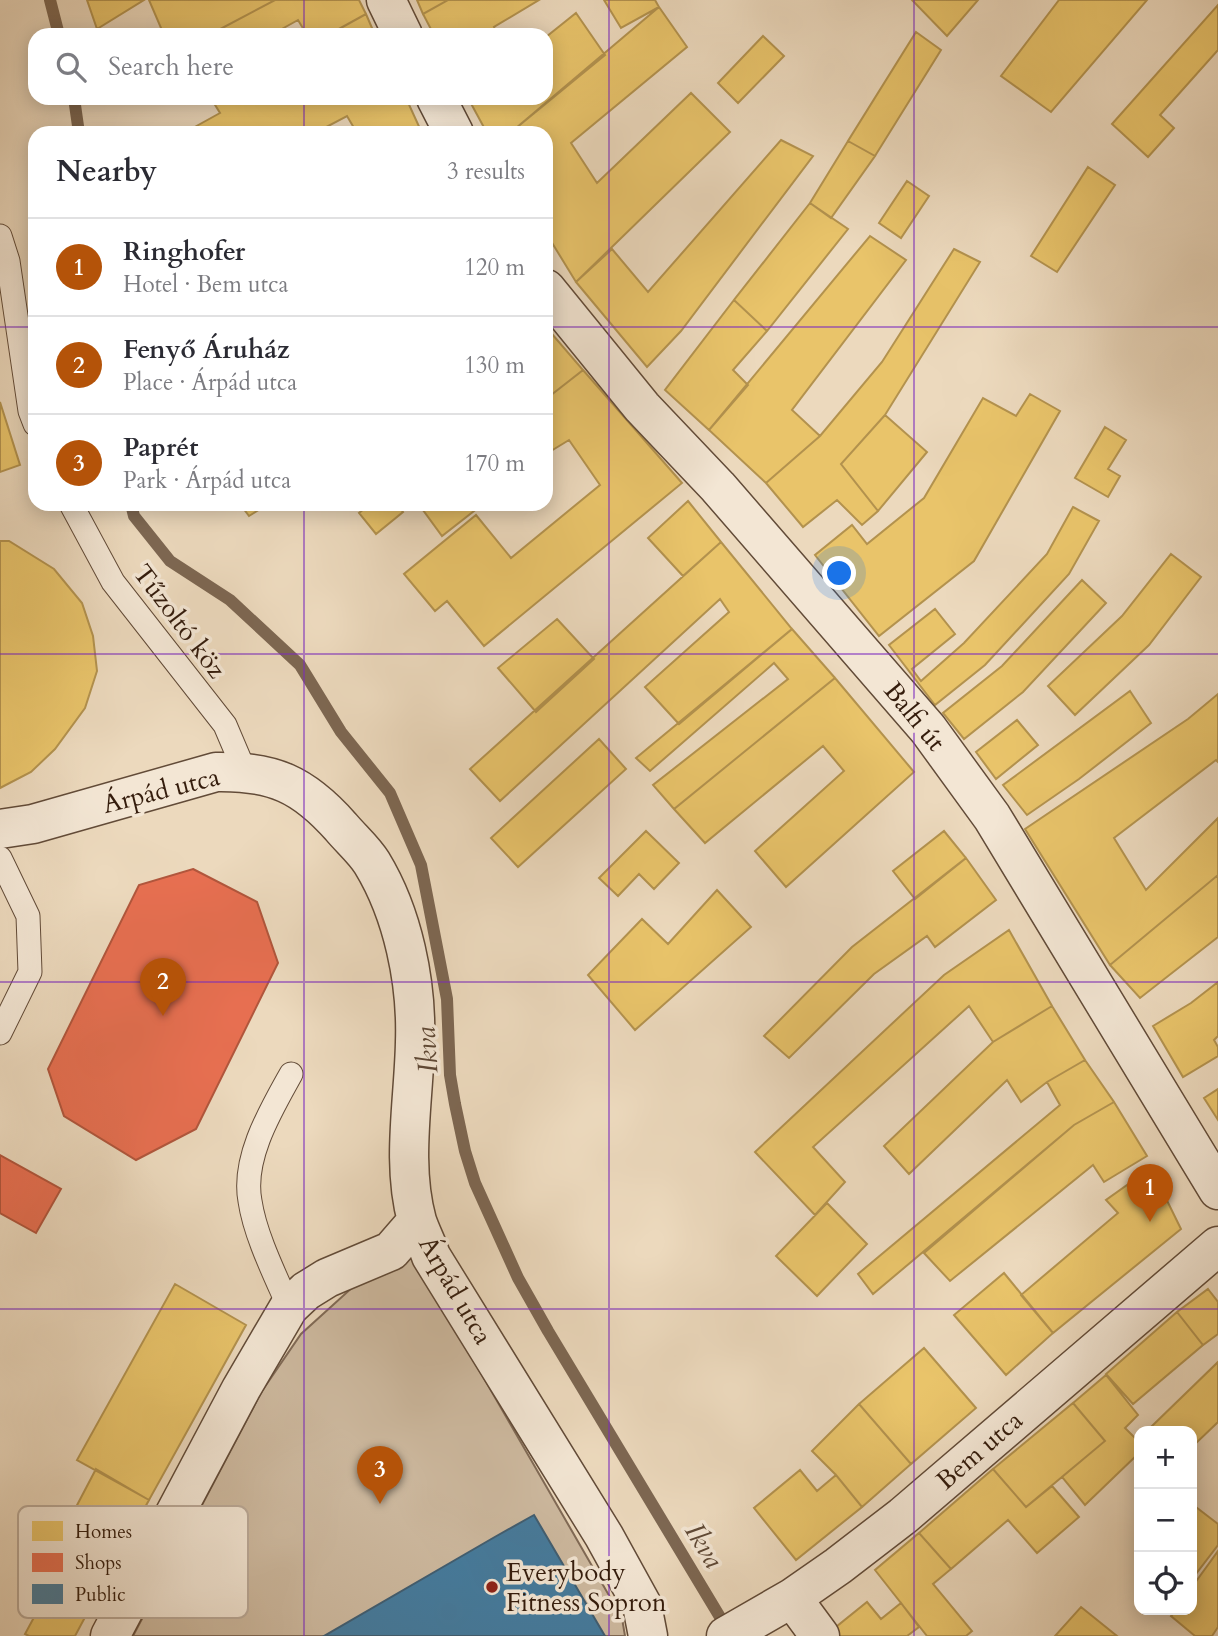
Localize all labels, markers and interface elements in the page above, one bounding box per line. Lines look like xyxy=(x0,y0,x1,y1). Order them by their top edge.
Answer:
search box xyxy=(28,28,553,105)
icon: search xyxy=(52,48,90,86)
text: Search here xyxy=(108,49,234,84)
text: Nearby xyxy=(56,151,157,192)
text: 3 results xyxy=(447,156,525,187)
text: Ringhofer xyxy=(123,234,245,269)
text: 1 xyxy=(73,252,85,283)
text: 120 m xyxy=(464,252,525,283)
text: Hotel · Bem utca xyxy=(123,269,288,300)
text: Fenyő Áruház xyxy=(123,332,290,367)
text: 2 xyxy=(73,350,85,381)
text: 130 m xyxy=(464,350,525,381)
text: Place · Árpád utca xyxy=(123,367,297,398)
text: Paprét xyxy=(123,430,198,465)
text: 3 xyxy=(73,448,85,479)
text: 170 m xyxy=(464,448,525,479)
text: Park · Árpád utca xyxy=(123,465,291,496)
your location xyxy=(822,556,856,590)
street label: Tűzoltó köz xyxy=(125,557,234,686)
street label: Balfi út xyxy=(876,674,953,758)
street label: Árpád utca xyxy=(99,759,223,822)
pin: 2 xyxy=(140,958,186,1016)
water label: Ikva xyxy=(406,1025,448,1075)
pin: 1 xyxy=(1127,1164,1173,1222)
street label: Árpád utca xyxy=(411,1230,501,1351)
street label: Bem utca xyxy=(929,1403,1030,1498)
map controls xyxy=(1134,1426,1197,1615)
button: + xyxy=(1134,1426,1197,1489)
pin: 3 xyxy=(357,1446,403,1504)
button: − xyxy=(1134,1489,1197,1552)
legend xyxy=(18,1506,248,1618)
water label: Ikva xyxy=(676,1516,733,1575)
text: Homes xyxy=(75,1519,132,1545)
text: Shops xyxy=(75,1550,122,1576)
button: locate xyxy=(1134,1552,1197,1615)
place label: Everybody Fitness Sopron xyxy=(506,1555,667,1620)
marker: Everybody Fitness Sopron xyxy=(484,1579,500,1595)
text: Public xyxy=(75,1582,126,1608)

